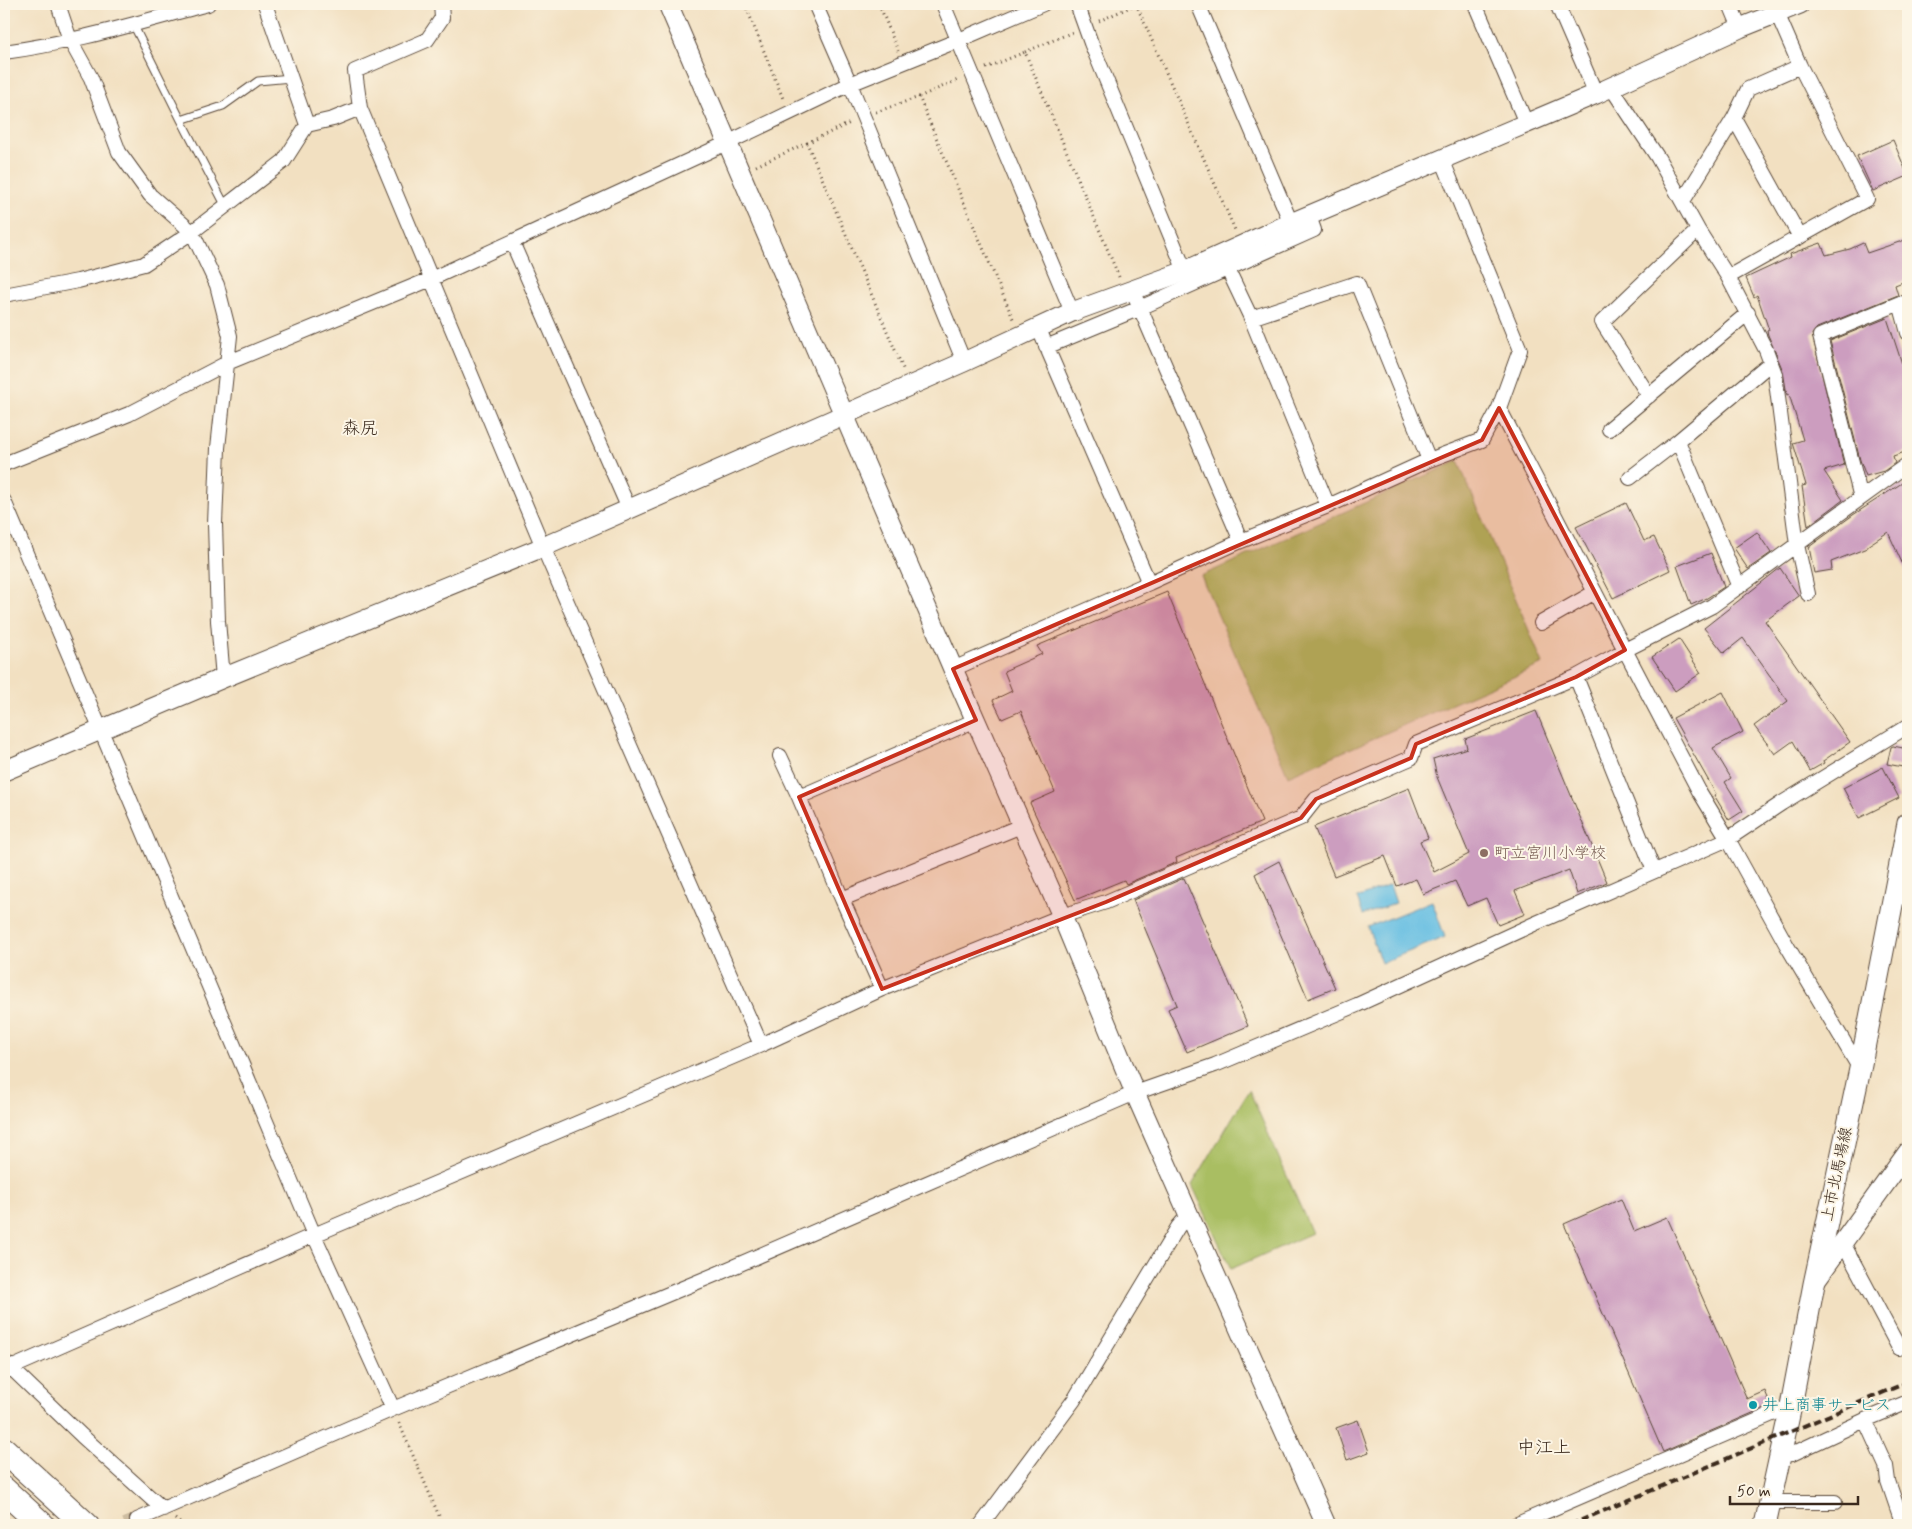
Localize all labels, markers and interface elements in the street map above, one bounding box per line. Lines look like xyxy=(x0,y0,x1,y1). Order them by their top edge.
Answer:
district label: 森尻 xyxy=(342,417,378,441)
place label: 町立宮川小学校 xyxy=(1494,843,1606,864)
marker: 町立宮川小学校 xyxy=(1478,847,1490,859)
street label: 上市北馬場線 xyxy=(1817,1125,1857,1223)
place label: 井上商事サービス xyxy=(1763,1395,1891,1416)
marker: 井上商事サービス xyxy=(1747,1399,1759,1411)
district label: 中江上 xyxy=(1517,1436,1571,1460)
scale bar xyxy=(1730,1474,1857,1506)
text: 50 m xyxy=(1737,1482,1771,1502)

